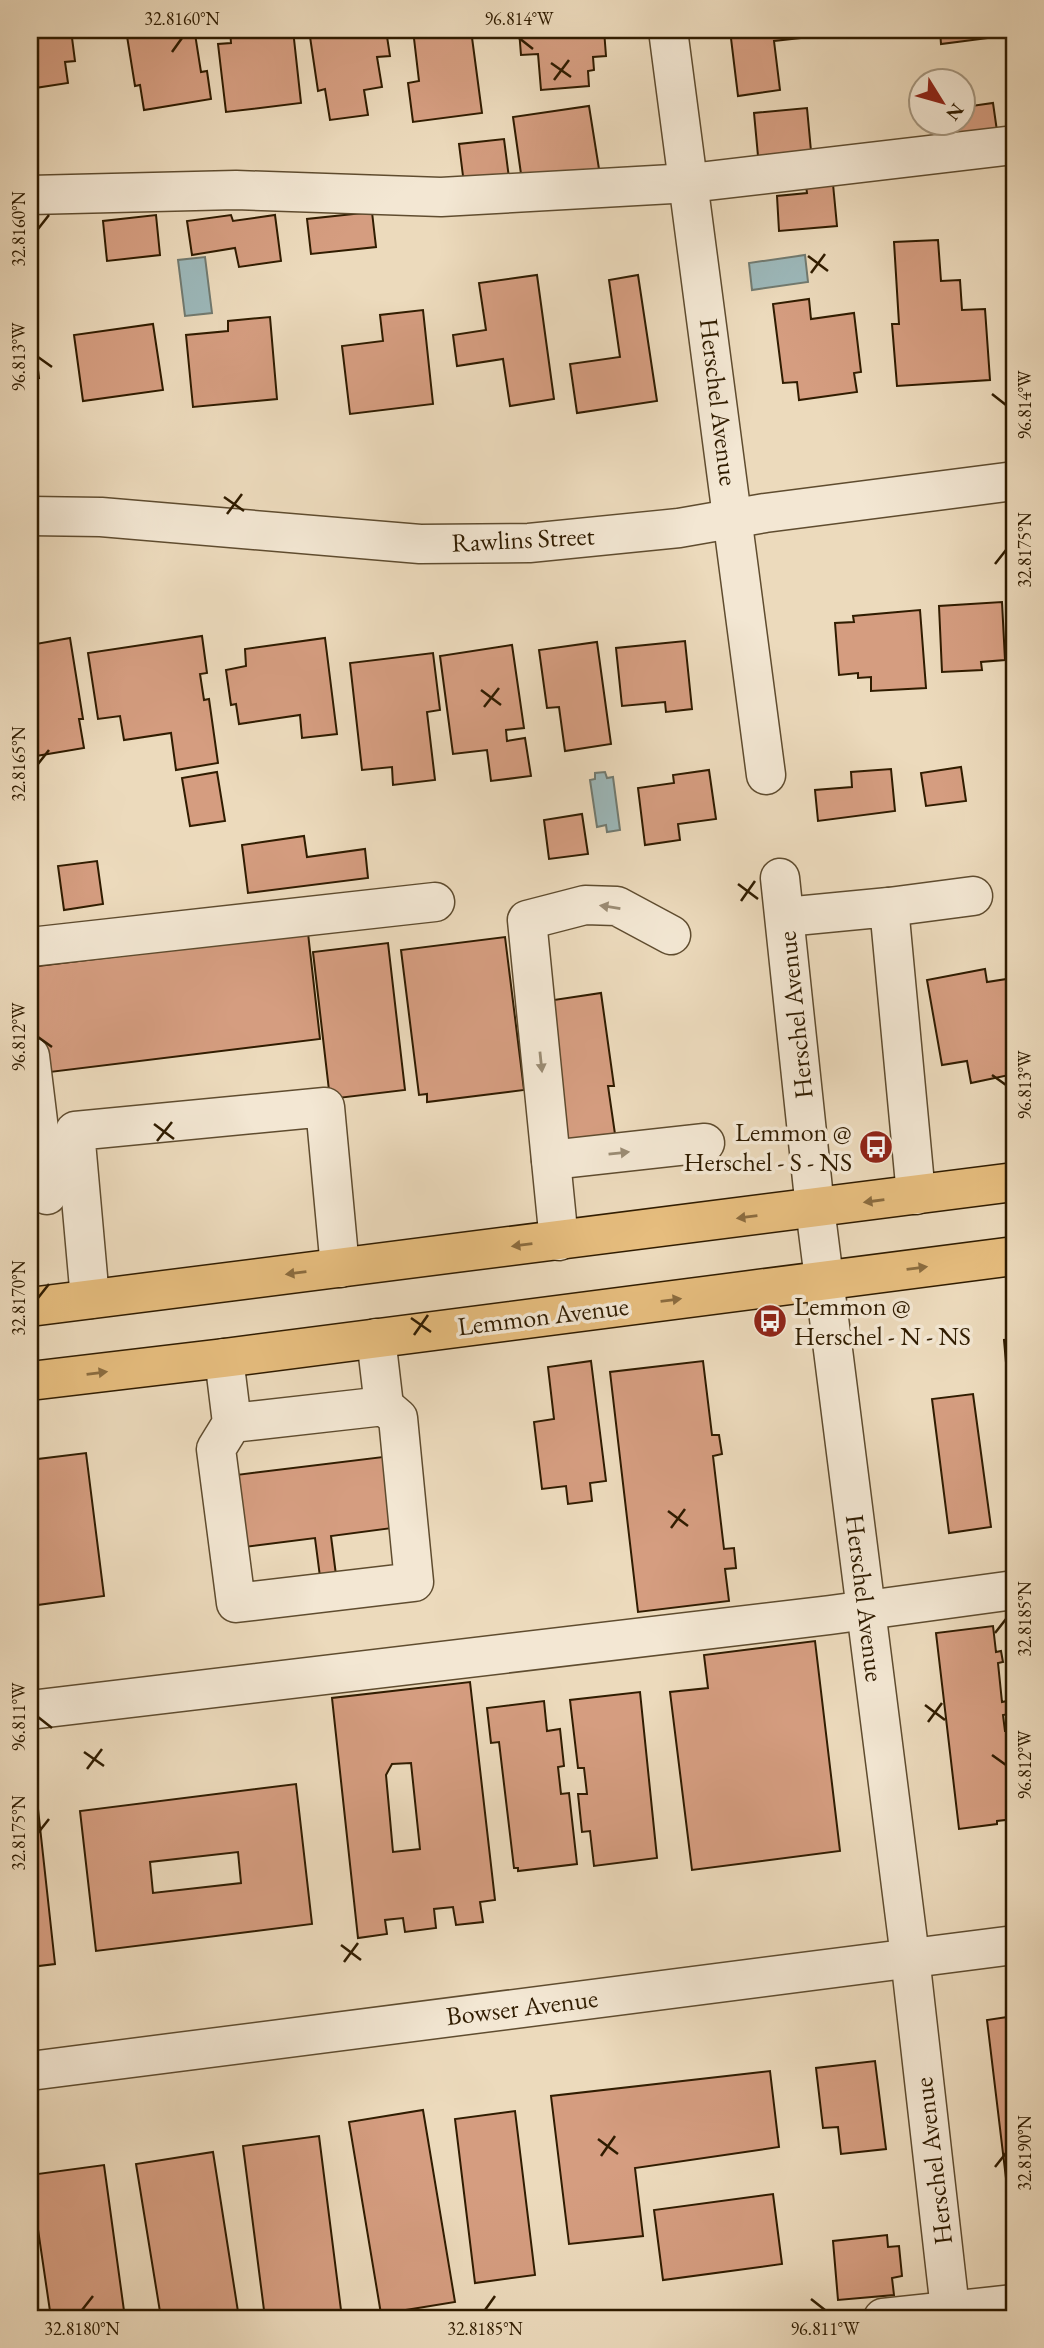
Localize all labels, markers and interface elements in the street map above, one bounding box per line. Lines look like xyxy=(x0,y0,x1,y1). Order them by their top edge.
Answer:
text: 32.8160°N xyxy=(144,7,220,30)
text: 96.814°W xyxy=(484,7,554,30)
north arrow xyxy=(908,66,978,136)
text: N xyxy=(940,98,970,126)
text: 32.8160°N xyxy=(7,191,30,267)
street label: Herschel Avenue xyxy=(692,316,746,488)
text: 96.813°W xyxy=(7,322,30,392)
text: 96.814°W xyxy=(1013,370,1036,440)
text: 32.8175°N xyxy=(1013,512,1036,588)
street label: Rawlins Street xyxy=(451,518,595,560)
text: 32.8165°N xyxy=(7,726,30,802)
one-way arrow xyxy=(599,902,621,913)
street label: Herschel Avenue xyxy=(769,929,821,1101)
text: 96.812°W xyxy=(7,1002,30,1072)
text: 96.813°W xyxy=(1013,1050,1036,1120)
one-way arrow xyxy=(536,1051,547,1073)
place label: Lemmon @ Herschel - S - NS xyxy=(684,1115,852,1179)
bus stop icon: Lemmon @ Herschel - S - NS xyxy=(857,1128,895,1166)
one-way arrow xyxy=(608,1147,630,1158)
one-way arrow xyxy=(863,1195,885,1206)
one-way arrow xyxy=(736,1211,758,1222)
one-way arrow xyxy=(511,1240,533,1251)
text: 32.8170°N xyxy=(7,1260,30,1336)
one-way arrow xyxy=(906,1263,928,1274)
one-way arrow xyxy=(285,1268,307,1279)
street label: Lemmon Avenue xyxy=(455,1289,631,1343)
place label: Lemmon @ Herschel - N - NS xyxy=(794,1289,971,1353)
one-way arrow xyxy=(661,1294,683,1305)
bus stop icon: Lemmon @ Herschel - N - NS xyxy=(751,1302,789,1340)
one-way arrow xyxy=(87,1367,109,1378)
street label: Herschel Avenue xyxy=(838,1512,892,1684)
text: 32.8185°N xyxy=(1013,1581,1036,1657)
text: 96.811°W xyxy=(7,1682,30,1752)
text: 96.812°W xyxy=(1013,1730,1036,1800)
text: 32.8175°N xyxy=(7,1795,30,1871)
street label: Bowser Avenue xyxy=(444,1981,600,2033)
street label: Herschel Avenue xyxy=(906,2075,960,2247)
text: 32.8190°N xyxy=(1013,2115,1036,2191)
text: 32.8180°N xyxy=(44,2317,120,2340)
text: 32.8185°N xyxy=(447,2317,523,2340)
text: 96.811°W xyxy=(790,2317,860,2340)

